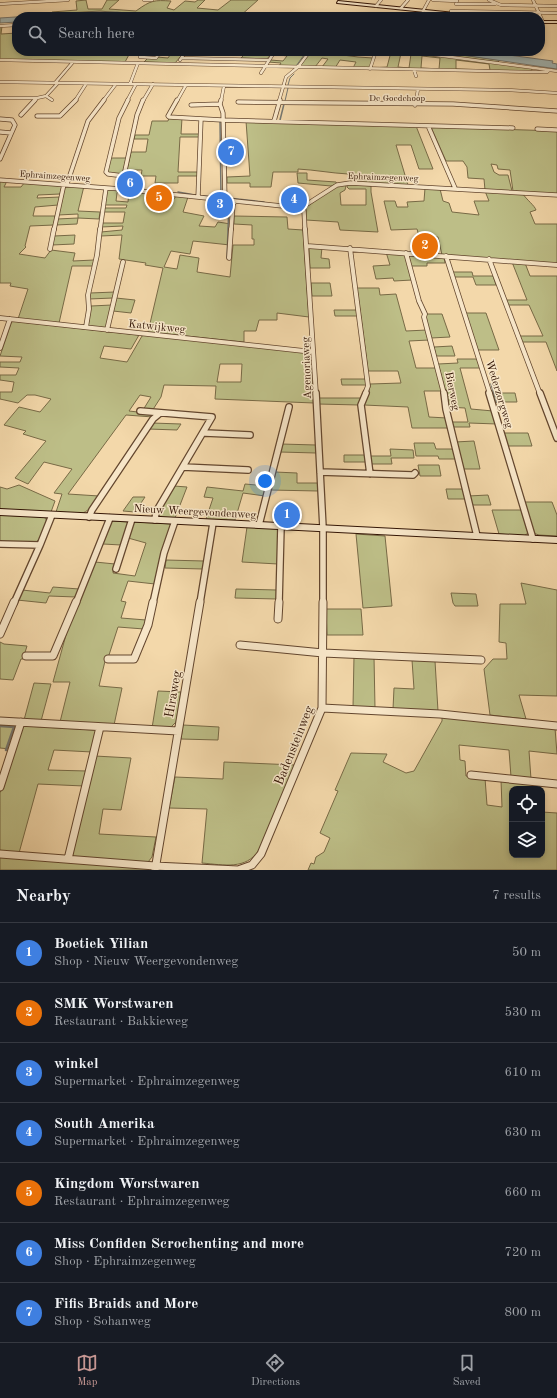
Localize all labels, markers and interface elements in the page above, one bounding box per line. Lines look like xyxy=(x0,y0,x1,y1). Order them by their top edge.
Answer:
search box xyxy=(12,12,545,56)
icon: search xyxy=(26,23,48,45)
text: Search here xyxy=(58,27,135,42)
street label: De Goedehoop xyxy=(369,94,425,103)
pin: 7 xyxy=(218,137,244,167)
pin: 6 xyxy=(117,169,143,199)
street label: Ephraimzegenweg xyxy=(19,170,91,183)
street label: Ephraimzegenweg xyxy=(347,172,419,183)
pin: 5 xyxy=(146,183,172,213)
pin: 4 xyxy=(281,185,307,215)
pin: 3 xyxy=(207,190,233,220)
pin: 2 xyxy=(412,231,438,261)
street label: Katwijkweg xyxy=(128,319,186,336)
street label: Agenoriaweg xyxy=(301,336,314,399)
street label: Wederzorgweg xyxy=(483,359,514,430)
street label: Bierweg xyxy=(442,371,461,412)
your location xyxy=(255,471,275,491)
pin: 1 xyxy=(274,500,300,530)
street label: Nieuw Weergevondenweg xyxy=(133,504,257,521)
street label: Hiraweg xyxy=(163,670,184,719)
street label: Badensteinweg xyxy=(273,704,316,787)
map controls xyxy=(509,786,545,858)
button: locate xyxy=(509,786,545,822)
button: layers xyxy=(509,822,545,858)
text: Nearby xyxy=(16,888,71,905)
text: 7 results xyxy=(492,889,541,902)
text: Boetiek Yilian xyxy=(54,937,148,952)
text: 1 xyxy=(25,946,33,959)
text: 50 m xyxy=(512,946,541,959)
text: Shop · Nieuw Weergevondenweg xyxy=(54,955,238,968)
text: SMK Worstwaren xyxy=(54,997,174,1012)
text: 2 xyxy=(25,1006,33,1019)
text: 530 m xyxy=(504,1006,541,1019)
text: Restaurant · Bakkieweg xyxy=(54,1015,188,1028)
text: winkel xyxy=(54,1057,99,1072)
text: 3 xyxy=(25,1066,33,1079)
text: 610 m xyxy=(504,1066,541,1079)
text: Supermarket · Ephraimzegenweg xyxy=(54,1075,240,1088)
text: South Amerika xyxy=(54,1117,155,1132)
text: 4 xyxy=(25,1126,33,1139)
text: 630 m xyxy=(504,1126,541,1139)
text: Supermarket · Ephraimzegenweg xyxy=(54,1135,240,1148)
text: Kingdom Worstwaren xyxy=(54,1177,200,1192)
text: 5 xyxy=(25,1186,33,1199)
text: 660 m xyxy=(504,1186,541,1199)
text: Restaurant · Ephraimzegenweg xyxy=(54,1195,230,1208)
text: Miss Confiden Scrochenting and more xyxy=(54,1237,304,1252)
text: 6 xyxy=(25,1246,33,1259)
text: 720 m xyxy=(504,1246,541,1259)
text: Shop · Ephraimzegenweg xyxy=(54,1255,196,1268)
text: Fifis Braids and More xyxy=(54,1297,198,1312)
text: 7 xyxy=(25,1306,33,1319)
text: 800 m xyxy=(504,1306,541,1319)
text: Shop · Sohanweg xyxy=(54,1315,151,1328)
tab: Map xyxy=(76,1352,98,1390)
tab: Directions xyxy=(251,1352,300,1390)
tab: Saved xyxy=(453,1352,481,1390)

